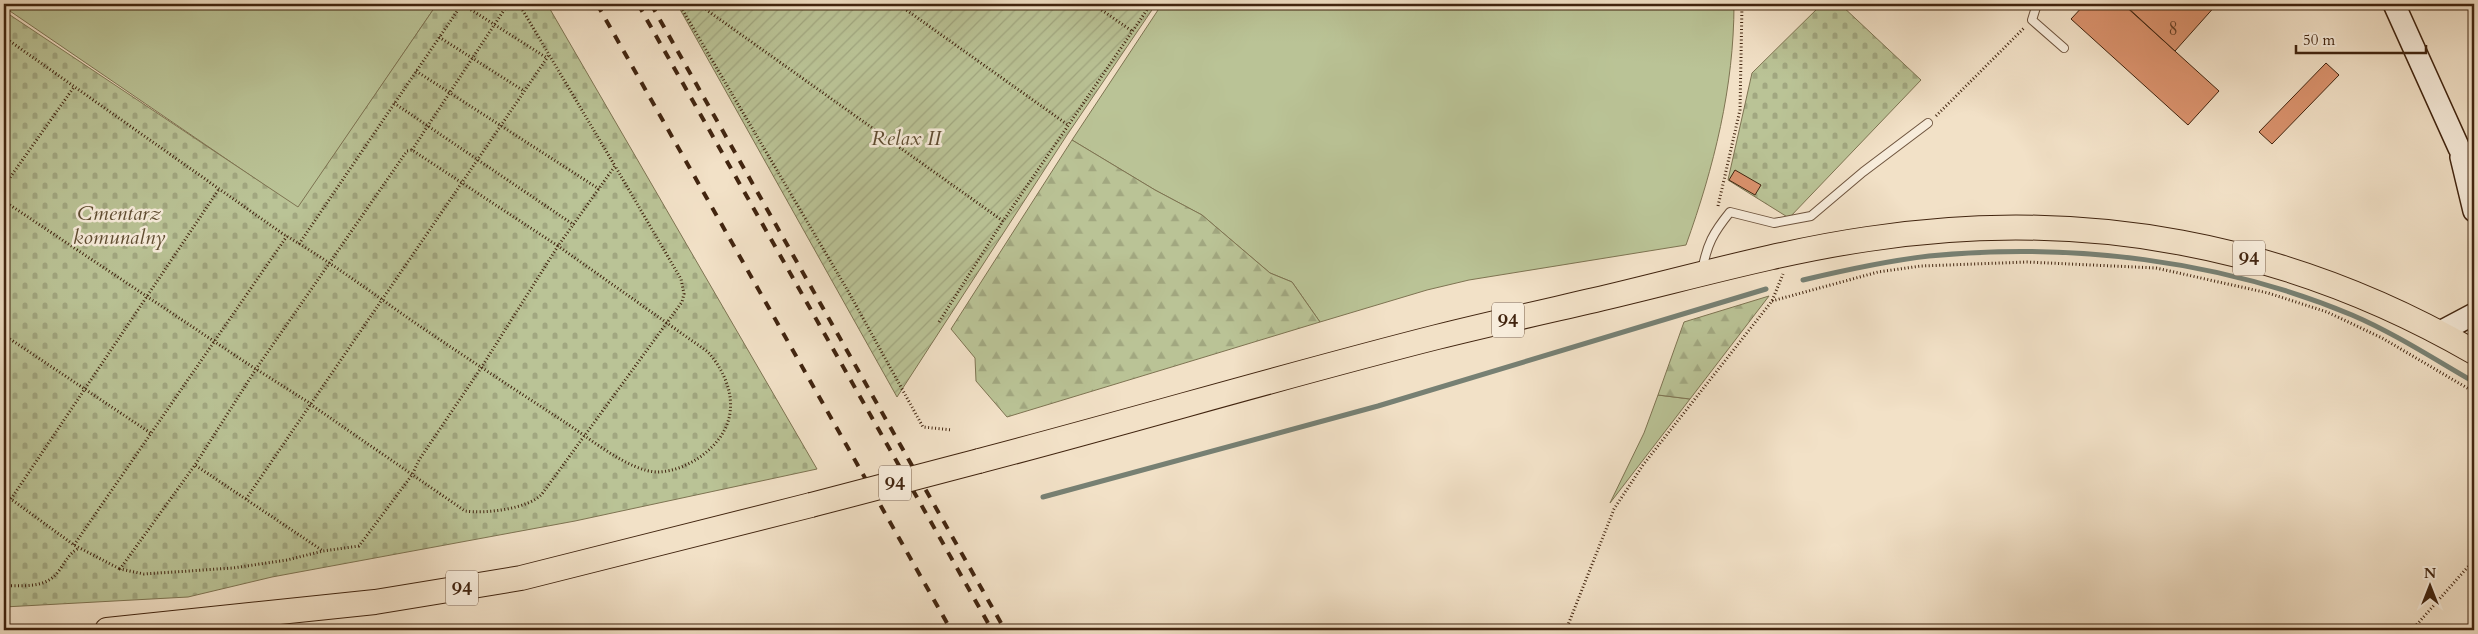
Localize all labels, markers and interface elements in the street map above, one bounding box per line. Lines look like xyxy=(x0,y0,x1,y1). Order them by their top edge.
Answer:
house number: 8 xyxy=(2168,16,2178,42)
scale bar xyxy=(2296,22,2426,54)
text: 50 m xyxy=(2303,30,2335,50)
park label: Relax II xyxy=(871,124,943,153)
park label: Cmentarz komunalny xyxy=(73,199,165,252)
road number: 94 xyxy=(2233,240,2265,276)
road number: 94 xyxy=(1492,302,1524,338)
road number: 94 xyxy=(879,466,911,500)
north arrow xyxy=(2406,562,2456,612)
text: N xyxy=(2424,564,2436,583)
road number: 94 xyxy=(446,570,478,606)

